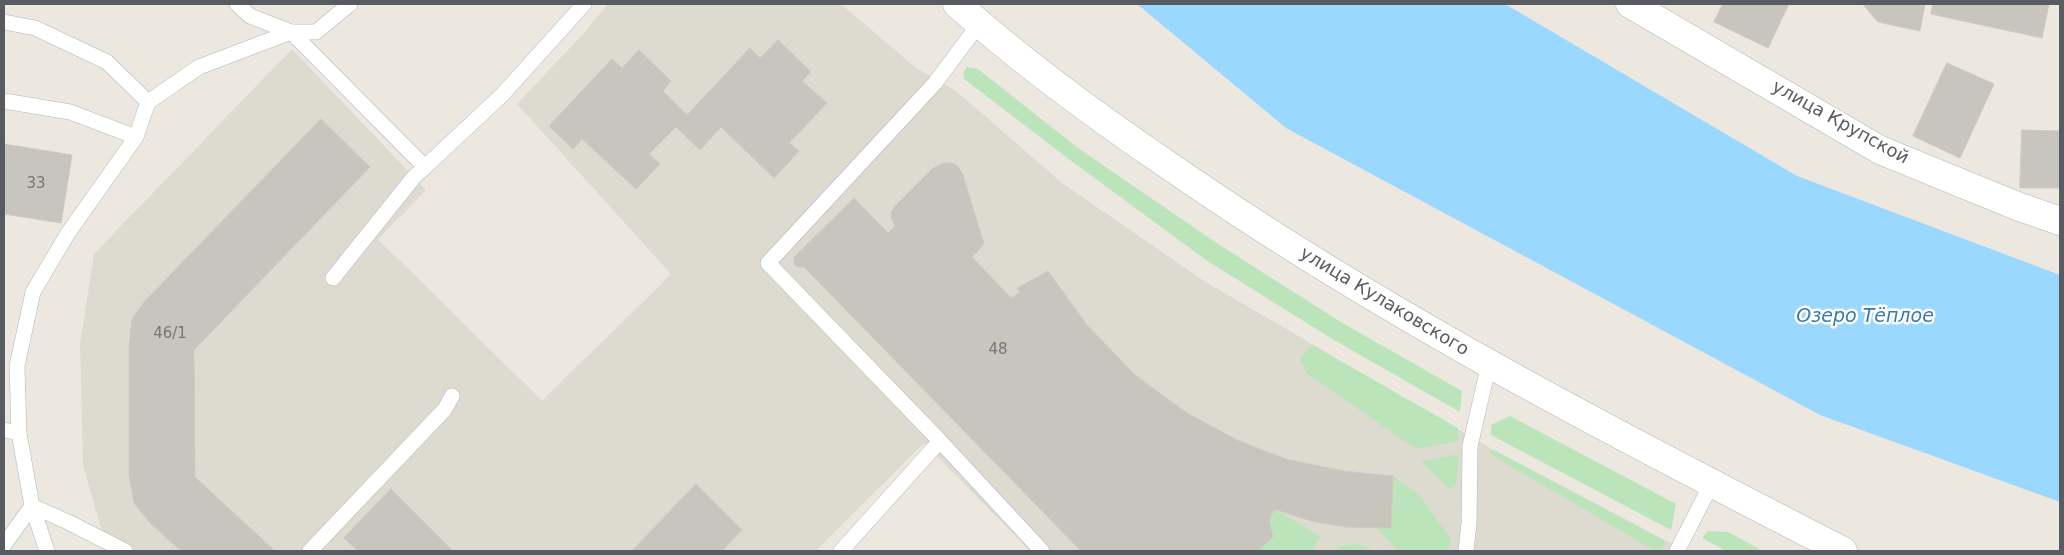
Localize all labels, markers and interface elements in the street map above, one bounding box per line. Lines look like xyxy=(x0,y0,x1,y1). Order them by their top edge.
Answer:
street label: улица Крупской xyxy=(1768,76,1912,170)
house number: 33 xyxy=(26,175,46,193)
street label: улица Кулаковского xyxy=(1295,243,1473,361)
water label: Озеро Тёплое xyxy=(1796,306,1934,328)
house number: 46/1 xyxy=(153,325,187,343)
house number: 48 xyxy=(988,341,1008,359)

